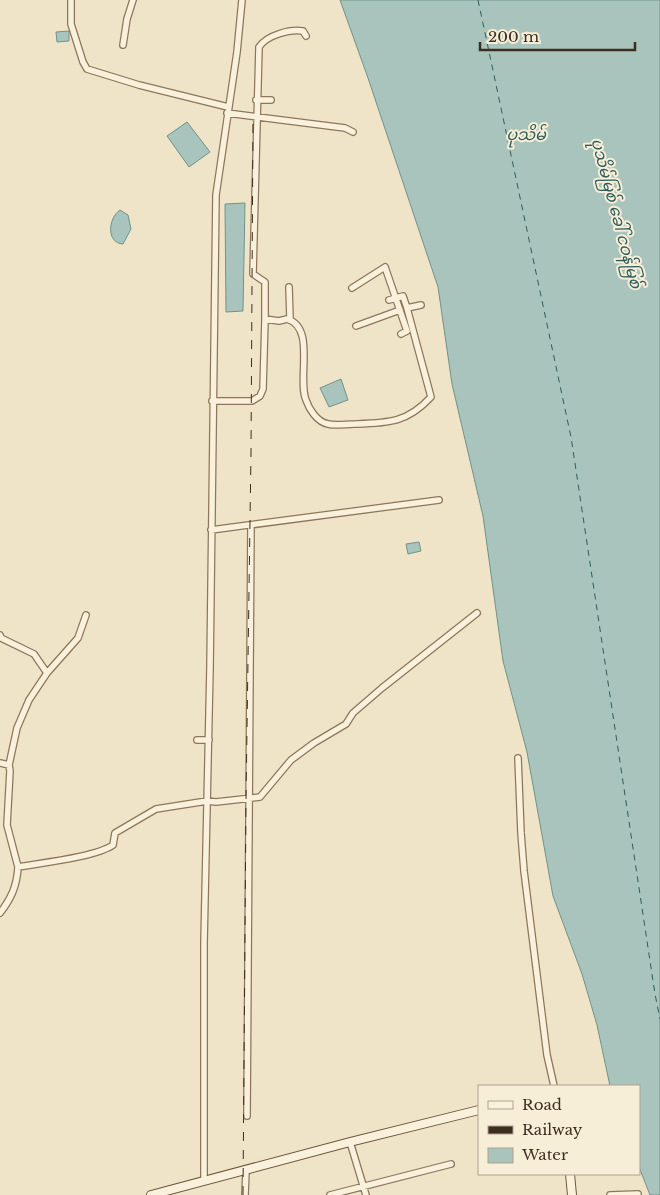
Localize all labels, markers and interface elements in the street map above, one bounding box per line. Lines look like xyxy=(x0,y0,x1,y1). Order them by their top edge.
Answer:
scale bar xyxy=(480,20,635,52)
text: 200 m xyxy=(488,27,539,46)
water label: ပုသိမ် xyxy=(506,123,547,148)
water label: ပုသိမ်မြစ် ခေါ် ငဝန်မြစ် xyxy=(584,136,648,293)
legend xyxy=(478,1085,640,1175)
text: Road xyxy=(522,1095,562,1114)
text: Railway xyxy=(522,1120,583,1139)
text: Water xyxy=(521,1145,569,1164)

